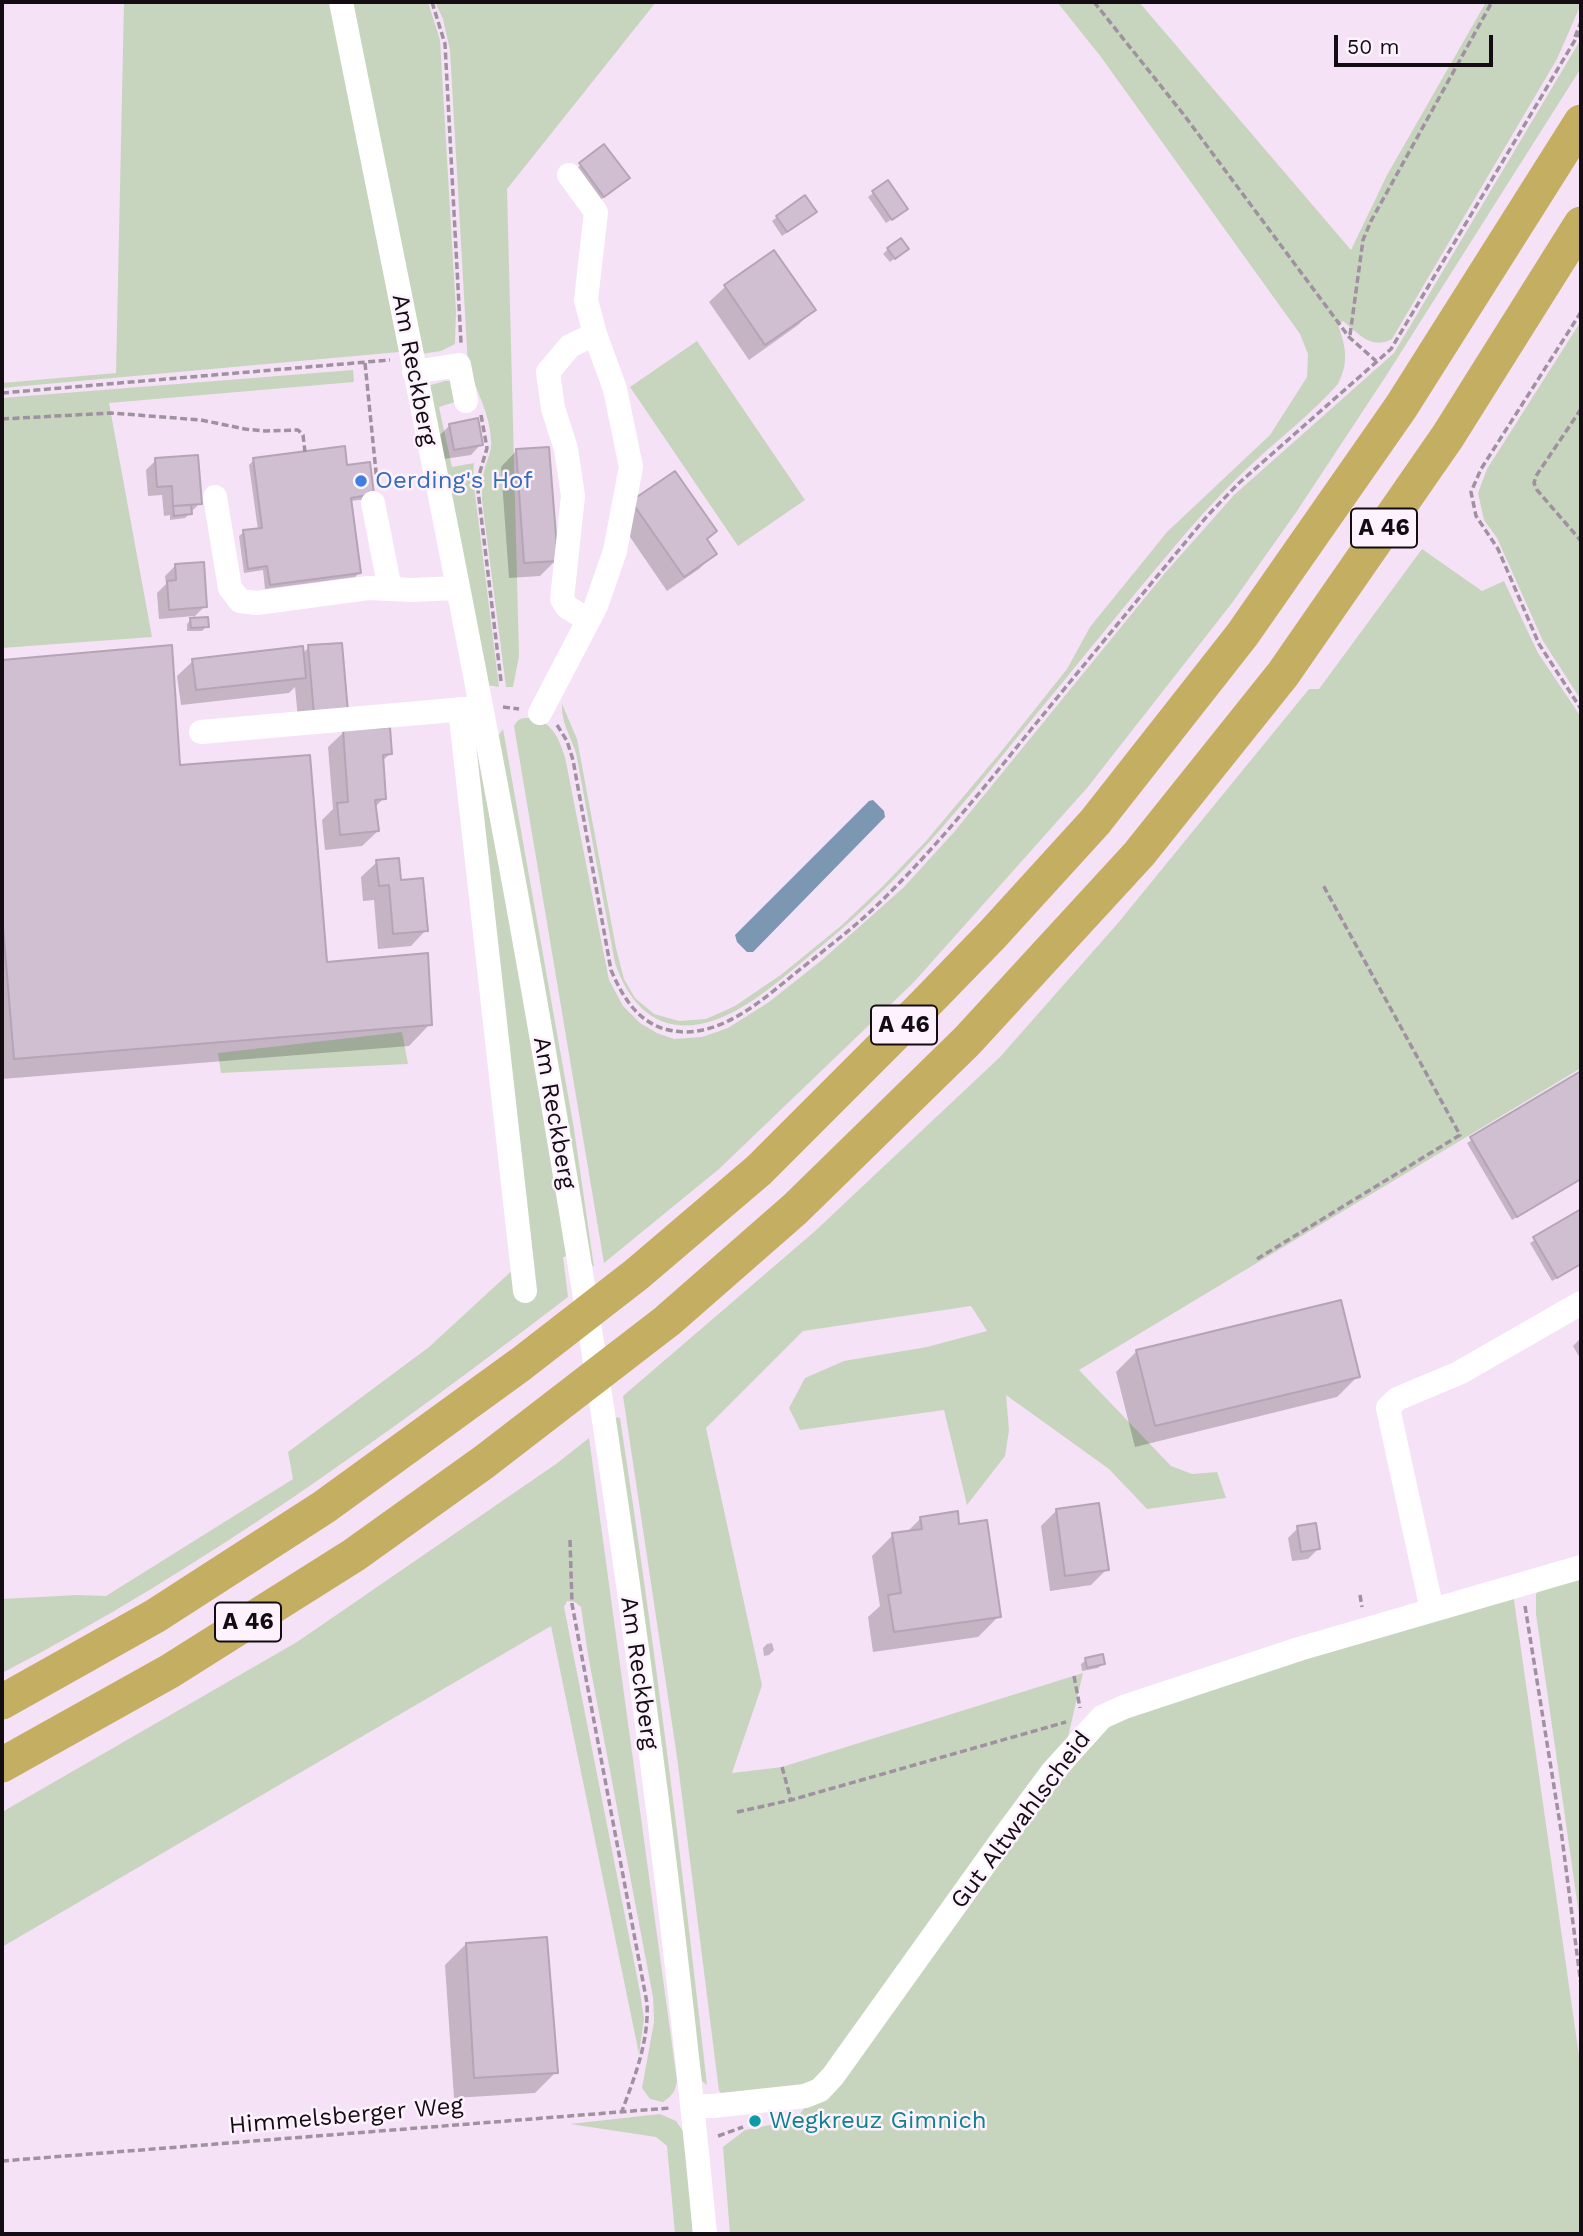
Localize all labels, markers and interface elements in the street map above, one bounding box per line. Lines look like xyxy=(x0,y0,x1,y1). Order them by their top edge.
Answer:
scale bar xyxy=(1338,21,1497,65)
text: 50 m xyxy=(1347,34,1399,59)
street label: Am Reckberg xyxy=(385,292,443,448)
place label: Oerding's Hof xyxy=(375,467,533,495)
marker: Oerding's Hof xyxy=(353,473,369,489)
road number: A 46 xyxy=(1351,508,1417,548)
road number: A 46 xyxy=(871,1006,937,1044)
street label: Am Reckberg xyxy=(526,1035,582,1191)
street label: Am Reckberg xyxy=(614,1595,664,1751)
road number: A 46 xyxy=(215,1602,281,1642)
street label: Gut Altwahlscheid xyxy=(945,1725,1097,1915)
street label: Himmelsberger Weg xyxy=(228,2091,464,2141)
place label: Wegkreuz Gimnich xyxy=(769,2107,987,2135)
marker: Wegkreuz Gimnich xyxy=(747,2113,763,2129)

